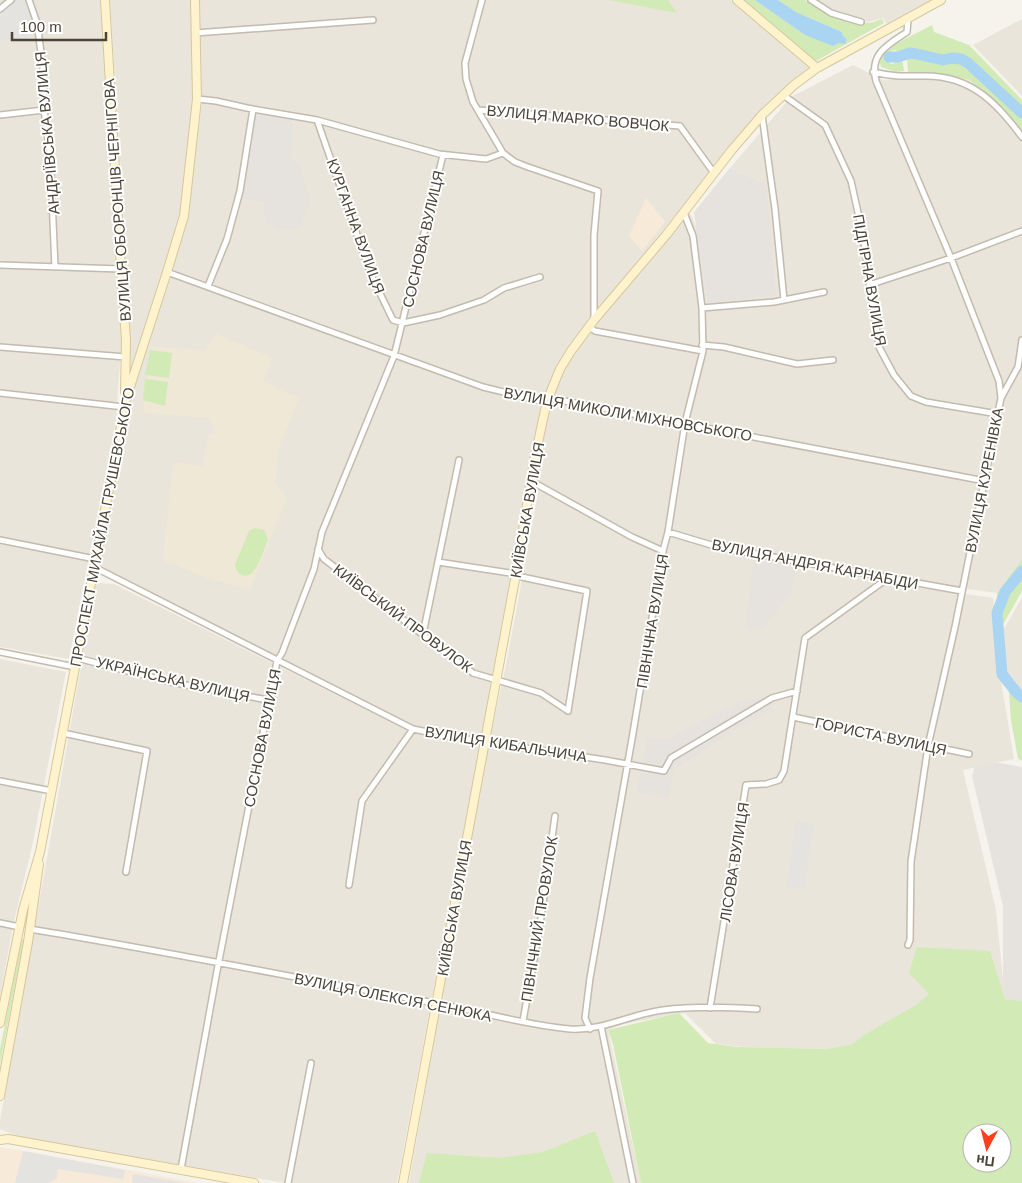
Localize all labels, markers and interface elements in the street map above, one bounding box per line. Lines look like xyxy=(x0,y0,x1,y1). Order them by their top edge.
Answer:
scale bar xyxy=(12,10,106,42)
text: 100 m xyxy=(20,18,62,35)
street label: АНДРІЇВСЬКА ВУЛИЦЯ xyxy=(31,51,63,215)
street label: ВУЛИЦЯ ОБОРОНЦІВ ЧЕРНІГОВА xyxy=(100,78,134,322)
street label: ВУЛИЦЯ МАРКО ВОВЧОК xyxy=(486,102,670,134)
street label: КУРГАННА ВУЛИЦЯ xyxy=(324,156,388,296)
street label: СОСНОВА ВУЛИЦЯ xyxy=(399,169,447,309)
street label: ПІДГІРНА ВУЛИЦЯ xyxy=(850,213,890,347)
street label: ВУЛИЦЯ МИКОЛИ МІХНОВСЬКОГО xyxy=(502,384,754,444)
street label: ПРОСПЕКТ МИХАЙЛА ГРУШЕВСЬКОГО xyxy=(67,386,137,668)
street label: ВУЛИЦЯ КУРЕНІВКА xyxy=(962,406,1006,554)
street label: КИЇВСЬКА ВУЛИЦЯ xyxy=(507,441,547,579)
street label: ВУЛИЦЯ АНДРІЯ КАРНАБІДИ xyxy=(710,536,920,592)
street label: ПІВНІЧНА ВУЛИЦЯ xyxy=(633,552,671,690)
street label: КИЇВСЬКИЙ ПРОВУЛОК xyxy=(330,560,476,676)
street label: УКРАЇНСЬКА ВУЛИЦЯ xyxy=(95,653,251,705)
street label: СОСНОВА ВУЛИЦЯ xyxy=(240,668,284,808)
street label: ГОРИСТА ВУЛИЦЯ xyxy=(814,714,948,758)
street label: ВУЛИЦЯ КИБАЛЬЧИЧА xyxy=(424,723,588,765)
street label: ЛІСОВА ВУЛИЦЯ xyxy=(716,801,752,923)
street label: ПІВНІЧНИЙ ПРОВУЛОК xyxy=(518,835,561,1003)
street label: КИЇВСЬКА ВУЛИЦЯ xyxy=(434,839,474,977)
street label: ВУЛИЦЯ ОЛЕКСІЯ СЕНЮКА xyxy=(293,970,493,1024)
north arrow xyxy=(962,1123,1012,1173)
text: Пн xyxy=(975,1152,996,1170)

